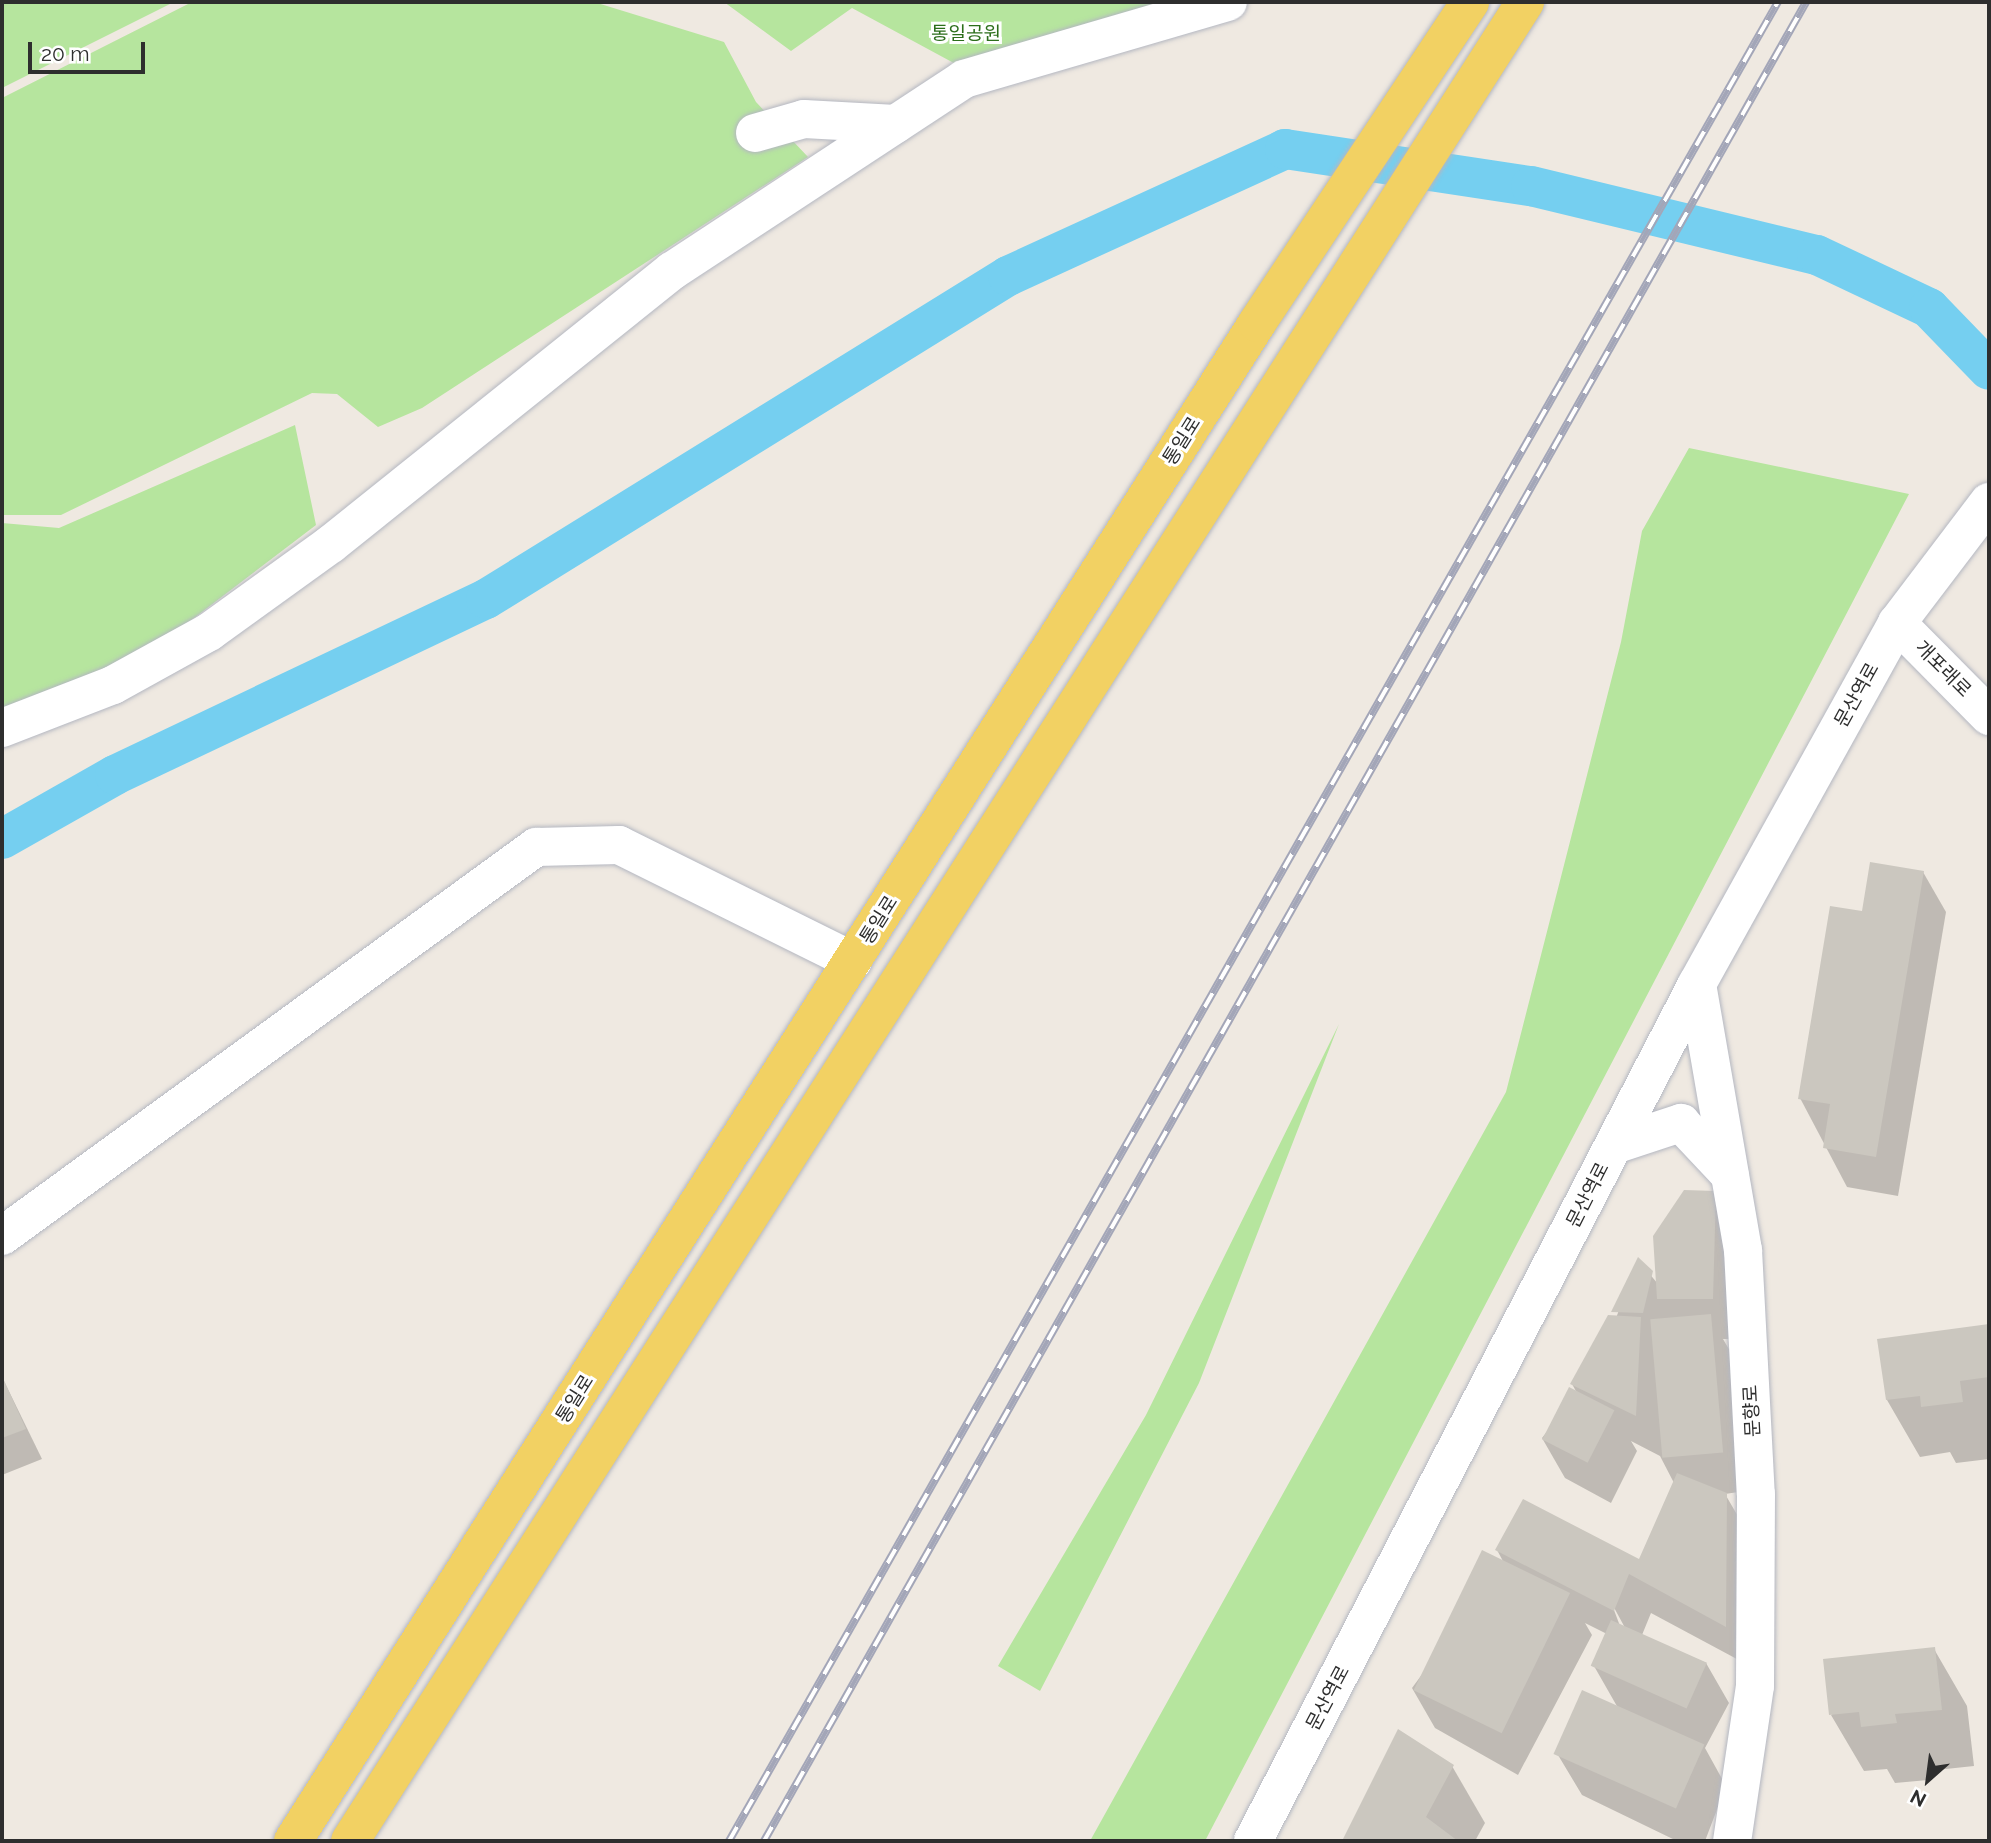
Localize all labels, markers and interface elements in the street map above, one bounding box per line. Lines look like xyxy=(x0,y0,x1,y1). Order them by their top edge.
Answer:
park label: 통일공원 xyxy=(931,23,1001,45)
scale bar xyxy=(32,28,149,72)
text: 20 m xyxy=(41,41,89,66)
street label: 통일로 xyxy=(1158,413,1206,469)
street label: 개포래로 xyxy=(1910,636,1976,702)
street label: 문산역로 xyxy=(1830,659,1884,731)
street label: 통일로 xyxy=(855,892,903,948)
street label: 문산역로 xyxy=(1562,1159,1614,1231)
street label: 통일로 xyxy=(551,1371,599,1427)
street label: 문향로 xyxy=(1739,1384,1765,1438)
street label: 문산역로 xyxy=(1302,1662,1354,1734)
north arrow xyxy=(1893,1745,1963,1815)
text: N xyxy=(1907,1785,1930,1812)

